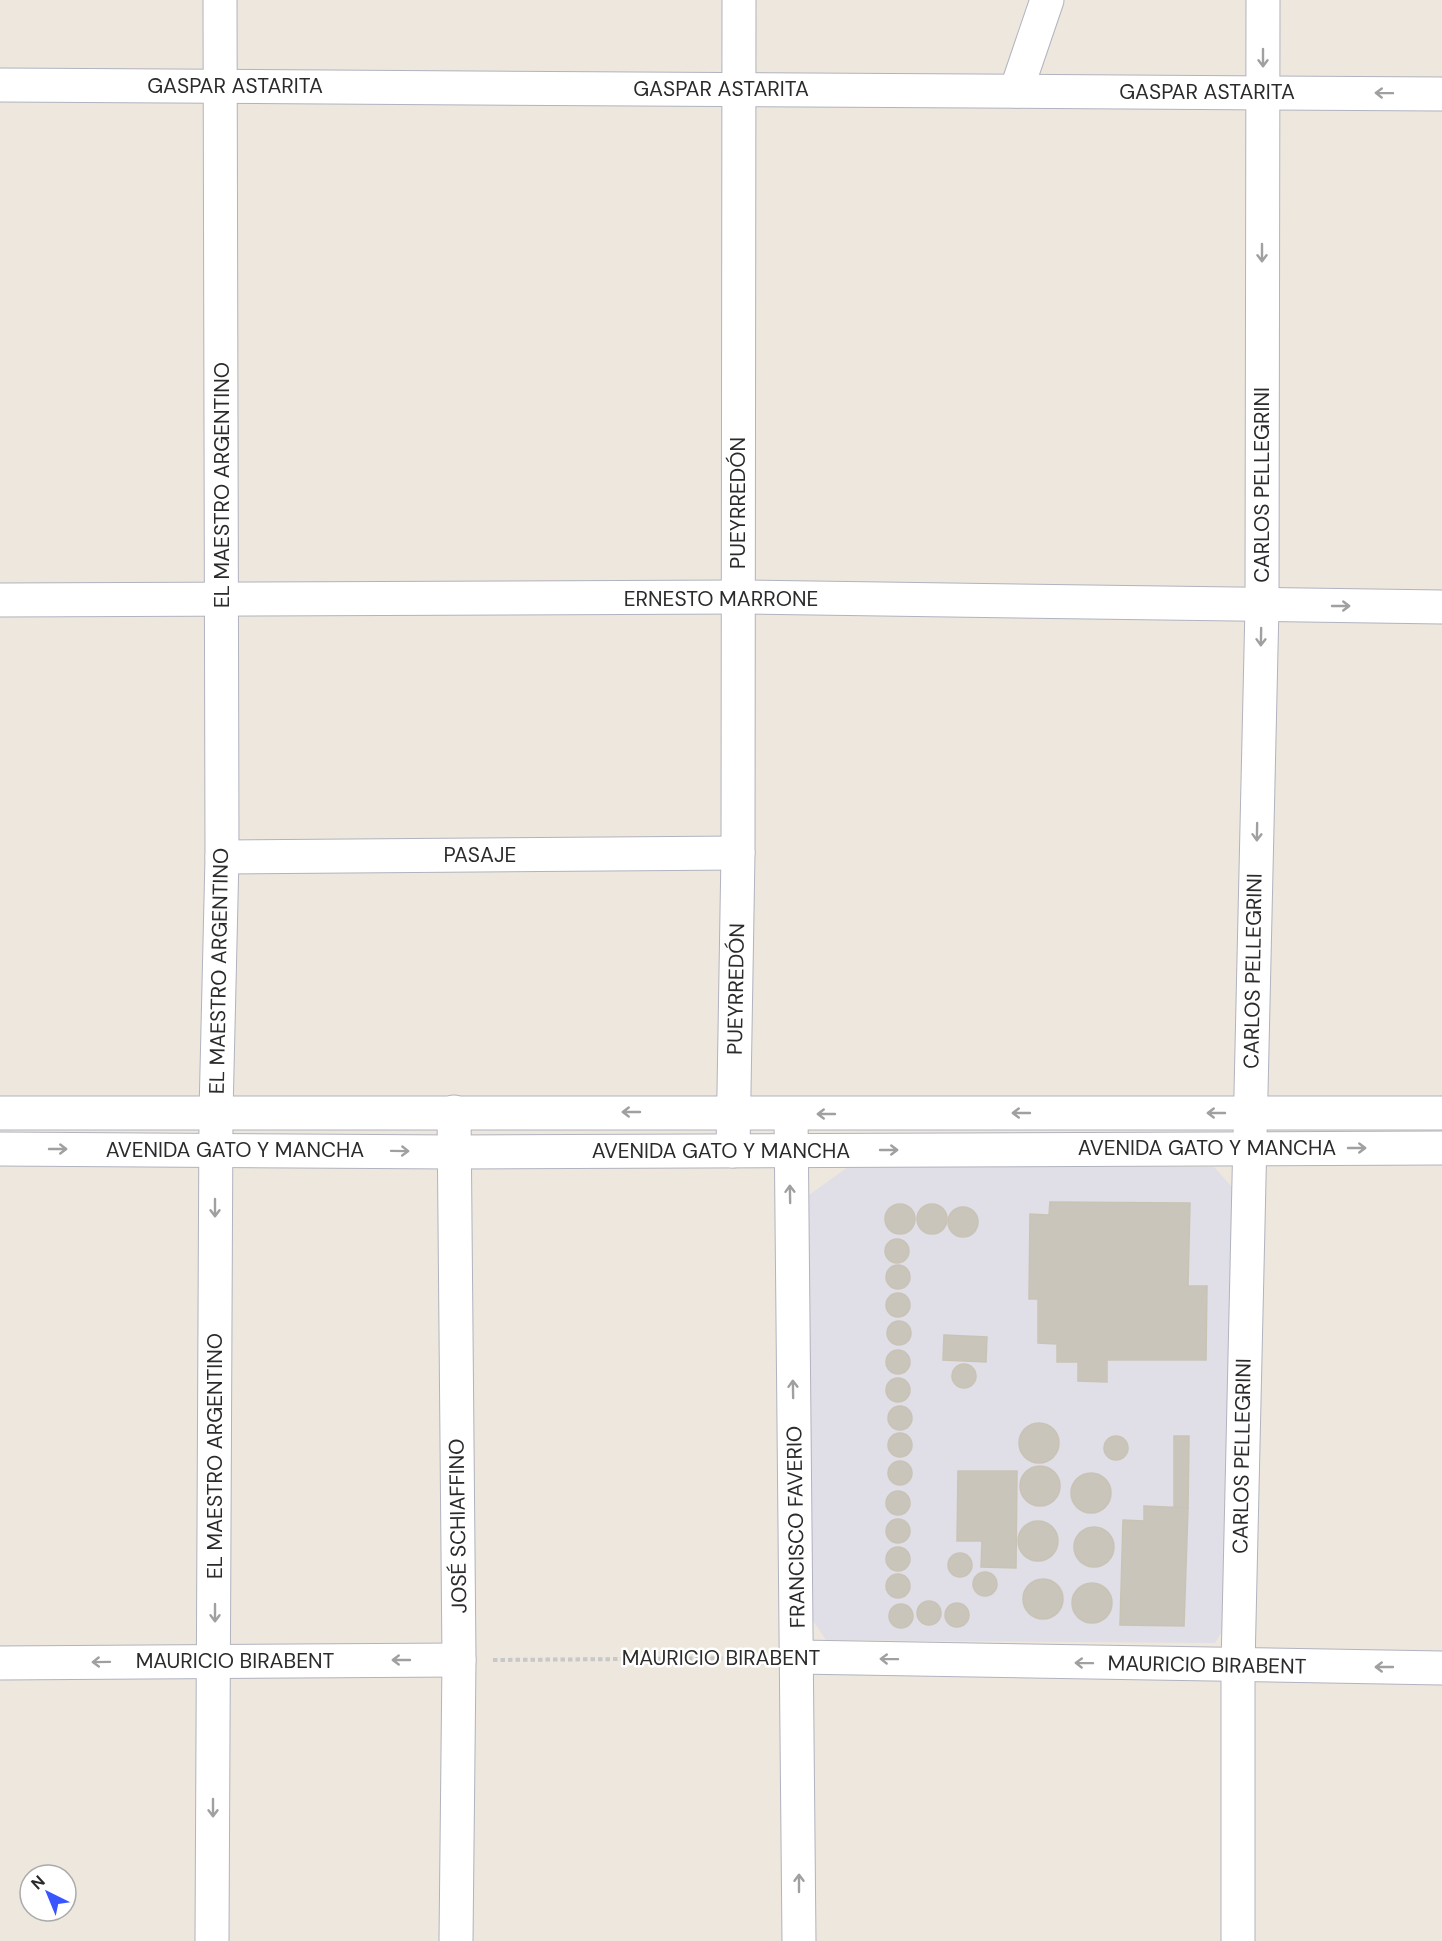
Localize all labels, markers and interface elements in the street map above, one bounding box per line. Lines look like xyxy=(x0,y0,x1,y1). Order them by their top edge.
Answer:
one-way arrow xyxy=(1257,48,1269,68)
street label: GASPAR ASTARITA xyxy=(147,72,323,100)
street label: GASPAR ASTARITA xyxy=(633,75,809,103)
street label: GASPAR ASTARITA xyxy=(1119,78,1295,106)
one-way arrow xyxy=(1374,87,1394,99)
one-way arrow xyxy=(1256,243,1268,263)
street label: EL MAESTRO ARGENTINO xyxy=(208,362,236,608)
street label: CARLOS PELLEGRINI xyxy=(1248,387,1276,583)
street label: PUEYRREDÓN xyxy=(724,437,752,569)
street label: ERNESTO MARRONE xyxy=(624,585,818,613)
one-way arrow xyxy=(1331,600,1351,612)
one-way arrow xyxy=(1255,627,1267,647)
one-way arrow xyxy=(1251,822,1262,842)
street label: PASAJE xyxy=(444,841,516,869)
street label: EL MAESTRO ARGENTINO xyxy=(203,848,235,1094)
street label: CARLOS PELLEGRINI xyxy=(1237,873,1269,1069)
street label: PUEYRREDÓN xyxy=(721,923,751,1055)
one-way arrow xyxy=(621,1106,641,1118)
one-way arrow xyxy=(1011,1107,1031,1119)
one-way arrow xyxy=(1206,1107,1226,1119)
one-way arrow xyxy=(816,1108,836,1120)
street label: AVENIDA GATO Y MANCHA xyxy=(1078,1134,1336,1162)
street label: AVENIDA GATO Y MANCHA xyxy=(106,1136,364,1164)
street label: AVENIDA GATO Y MANCHA xyxy=(592,1137,850,1165)
one-way arrow xyxy=(1347,1142,1367,1154)
one-way arrow xyxy=(48,1143,68,1155)
one-way arrow xyxy=(879,1144,899,1156)
one-way arrow xyxy=(390,1146,410,1157)
one-way arrow xyxy=(784,1184,796,1204)
one-way arrow xyxy=(209,1197,221,1217)
street label: EL MAESTRO ARGENTINO xyxy=(201,1333,229,1579)
street label: CARLOS PELLEGRINI xyxy=(1226,1358,1258,1554)
one-way arrow xyxy=(788,1379,799,1399)
street label: FRANCISCO FAVERIO xyxy=(780,1426,812,1628)
street label: JOSÉ SCHIAFFINO xyxy=(442,1438,474,1614)
one-way arrow xyxy=(209,1602,221,1622)
street label: MAURICIO BIRABENT xyxy=(622,1644,821,1672)
street label: MAURICIO BIRABENT xyxy=(136,1647,335,1675)
street label: MAURICIO BIRABENT xyxy=(1107,1649,1307,1681)
one-way arrow xyxy=(879,1653,899,1665)
one-way arrow xyxy=(391,1654,411,1666)
one-way arrow xyxy=(91,1656,111,1668)
one-way arrow xyxy=(1074,1657,1094,1669)
one-way arrow xyxy=(1374,1661,1394,1673)
one-way arrow xyxy=(207,1797,219,1817)
north arrow xyxy=(18,1863,78,1923)
text: N xyxy=(27,1871,50,1894)
one-way arrow xyxy=(793,1873,805,1893)

